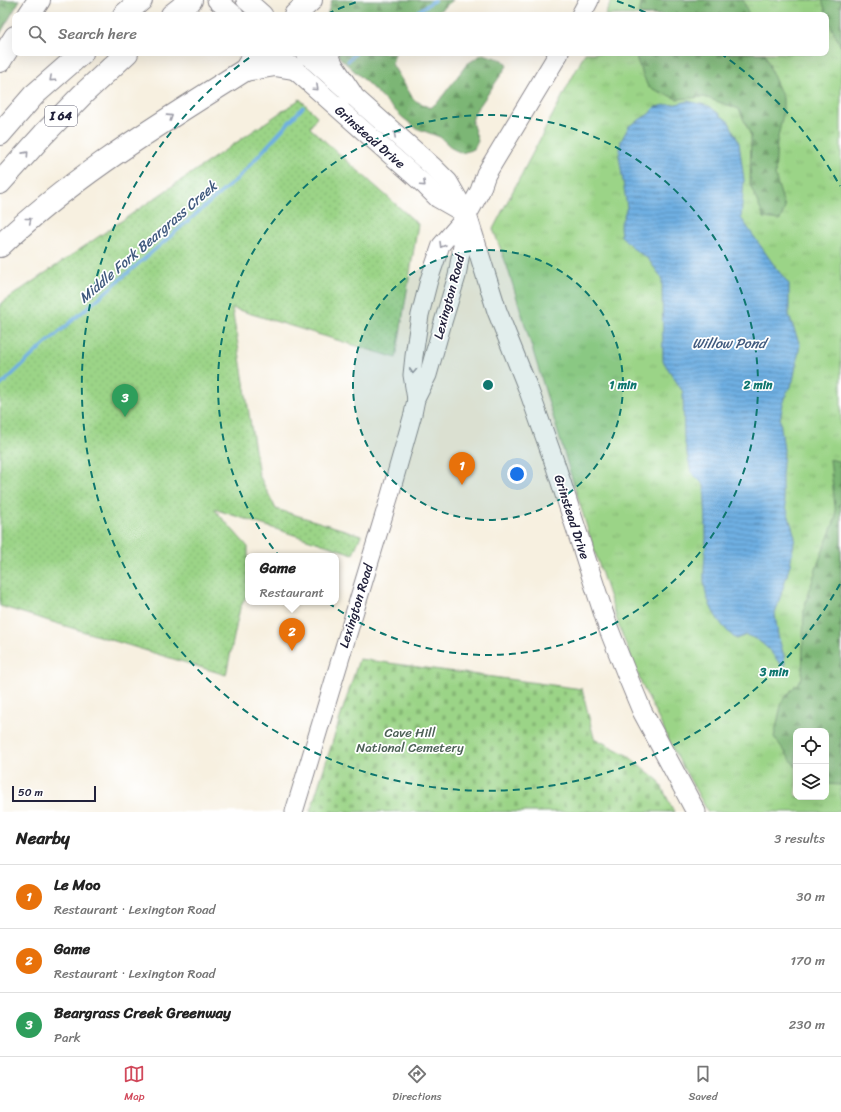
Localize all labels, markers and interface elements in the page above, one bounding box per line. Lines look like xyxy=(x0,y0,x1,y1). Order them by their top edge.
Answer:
search box xyxy=(12,12,829,56)
text: Search here xyxy=(58,21,137,47)
icon: search xyxy=(26,23,48,45)
one-way arrow xyxy=(50,74,57,81)
one-way arrow xyxy=(311,84,318,91)
street label: Grinstead Drive xyxy=(329,99,411,175)
road number: I 64 xyxy=(45,106,77,126)
one-way arrow xyxy=(166,115,173,122)
one-way arrow xyxy=(393,131,401,139)
one-way arrow xyxy=(21,151,29,159)
water label: Middle Fork Beargrass Creek xyxy=(73,173,224,310)
one-way arrow xyxy=(418,179,426,187)
one-way arrow xyxy=(24,218,32,225)
one-way arrow xyxy=(440,241,447,248)
street label: Lexington Road xyxy=(427,251,472,342)
water label: Willow Pond xyxy=(692,331,769,356)
one-way arrow xyxy=(409,368,417,374)
text: 1 min xyxy=(609,374,637,396)
text: 2 min xyxy=(742,374,773,396)
centre of rings xyxy=(481,378,495,392)
pin: 3 xyxy=(112,384,138,417)
pin: 1 xyxy=(449,452,475,485)
your location xyxy=(507,464,527,484)
street label: Grinstead Drive xyxy=(547,472,597,563)
popup xyxy=(245,553,339,605)
text: Game xyxy=(260,555,296,581)
street label: Lexington Road xyxy=(332,560,380,651)
text: Restaurant xyxy=(260,581,324,604)
pin: 2 xyxy=(279,618,305,651)
text: 3 min xyxy=(759,661,789,683)
park label: Cave Hill National Cemetery xyxy=(356,721,464,759)
map controls xyxy=(793,728,829,800)
button: locate xyxy=(793,728,829,764)
button: layers xyxy=(793,764,829,800)
text: 50 m xyxy=(18,783,43,802)
scale bar xyxy=(12,784,96,803)
text: Nearby xyxy=(16,823,70,853)
text: 3 results xyxy=(774,827,825,850)
text: Le Moo xyxy=(54,872,100,898)
text: 1 xyxy=(26,885,32,908)
text: 30 m xyxy=(796,885,825,908)
text: Restaurant · Lexington Road xyxy=(54,898,215,921)
text: Game xyxy=(54,936,90,962)
text: 2 xyxy=(25,949,33,972)
text: 170 m xyxy=(790,949,825,972)
text: Restaurant · Lexington Road xyxy=(54,962,215,985)
text: Beargrass Creek Greenway xyxy=(54,1000,231,1026)
text: 3 xyxy=(25,1013,33,1036)
text: 230 m xyxy=(789,1013,825,1036)
text: Park xyxy=(54,1026,81,1049)
tab: Map xyxy=(123,1063,145,1106)
tab: Directions xyxy=(392,1063,442,1106)
tab: Saved xyxy=(689,1063,718,1106)

